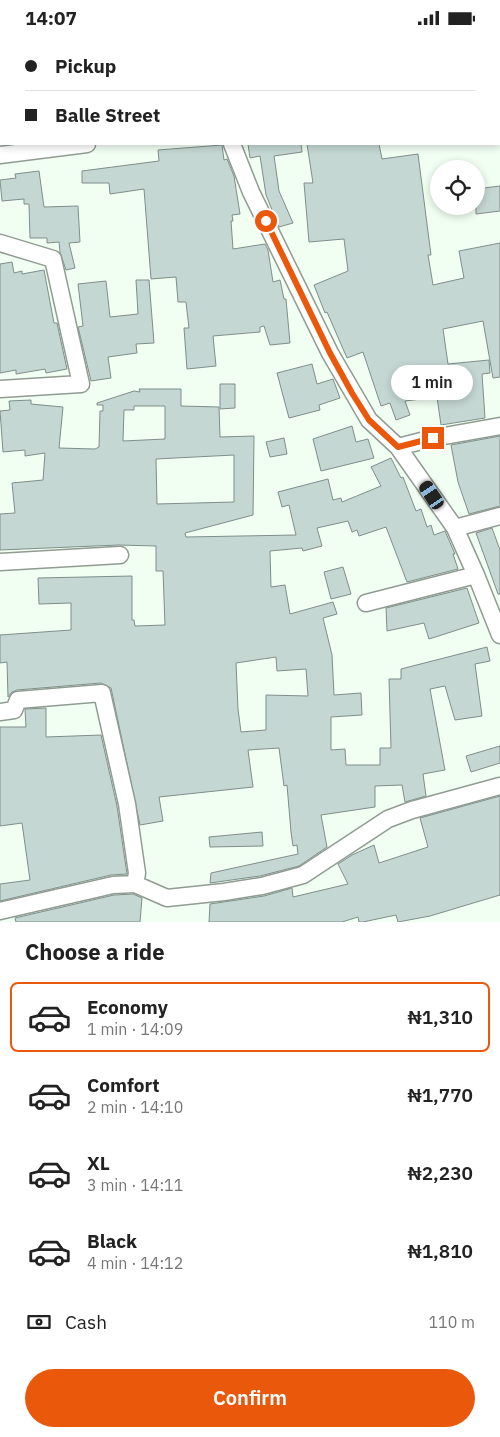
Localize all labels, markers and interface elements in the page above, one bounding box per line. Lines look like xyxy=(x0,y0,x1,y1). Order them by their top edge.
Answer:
text: 14:07 xyxy=(25,6,77,30)
text: Pickup xyxy=(55,54,116,78)
text: Balle Street xyxy=(55,103,160,127)
map controls xyxy=(430,160,485,215)
button: locate xyxy=(430,160,485,215)
route start xyxy=(255,210,277,232)
callout: 1 min xyxy=(392,365,474,401)
text: 1 min xyxy=(411,372,453,392)
route end xyxy=(422,427,444,449)
car xyxy=(417,478,446,512)
text: Choose a ride xyxy=(25,937,165,966)
icon: car xyxy=(27,995,72,1040)
text: Economy xyxy=(87,995,168,1019)
text: ₦1,310 xyxy=(407,1005,473,1029)
text: 1 min · 14:09 xyxy=(87,1019,183,1039)
icon: car xyxy=(27,1073,72,1118)
text: Comfort xyxy=(87,1073,160,1097)
text: ₦1,770 xyxy=(407,1083,473,1107)
text: 2 min · 14:10 xyxy=(87,1097,183,1117)
icon: car xyxy=(27,1151,72,1196)
text: XL xyxy=(87,1151,110,1175)
text: ₦2,230 xyxy=(407,1161,473,1185)
text: 3 min · 14:11 xyxy=(87,1175,183,1195)
icon: car xyxy=(27,1229,72,1274)
text: Black xyxy=(87,1229,137,1253)
text: ₦1,810 xyxy=(407,1239,473,1263)
text: 4 min · 14:12 xyxy=(87,1253,183,1273)
icon: cash xyxy=(25,1308,53,1336)
text: Cash xyxy=(65,1310,107,1334)
text: 110 m xyxy=(428,1312,475,1332)
button: Confirm xyxy=(25,1369,475,1427)

